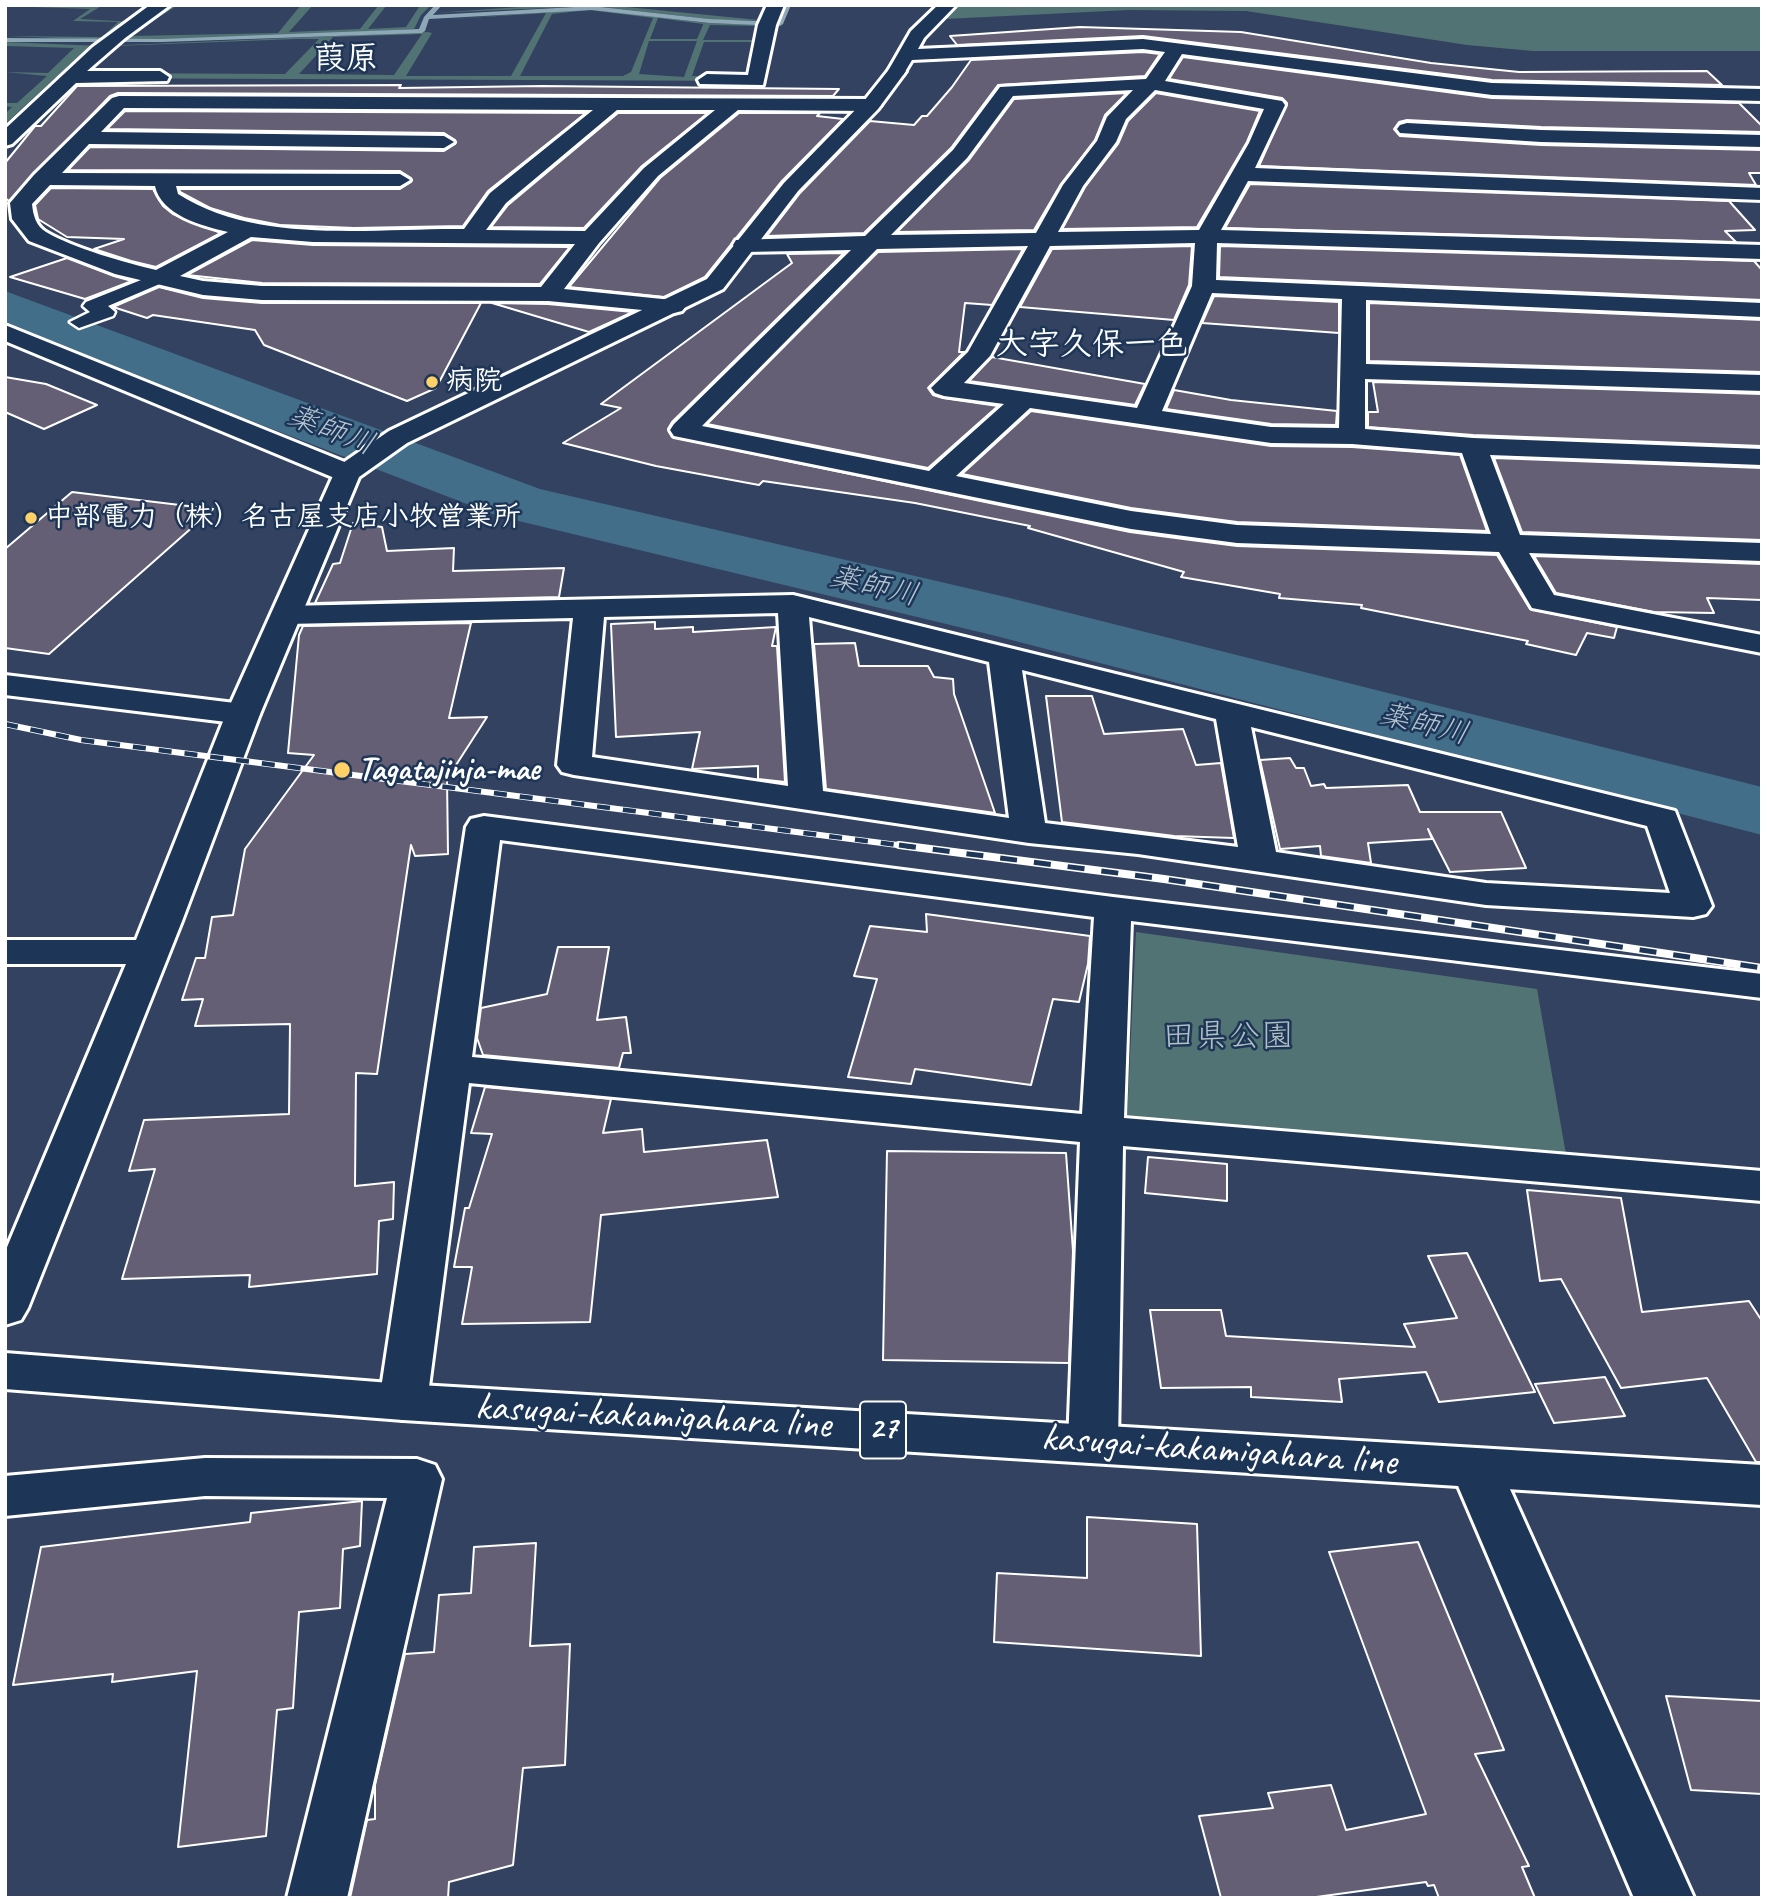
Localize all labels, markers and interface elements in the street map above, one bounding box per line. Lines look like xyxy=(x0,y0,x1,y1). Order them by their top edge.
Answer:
district label: 葭原 xyxy=(314,41,378,79)
district label: 大字久保一色 xyxy=(996,327,1188,365)
place label: 病院 xyxy=(446,365,502,399)
marker: 病院 xyxy=(424,374,440,390)
water label: 薬師川 xyxy=(283,398,379,464)
place label: 中部電力（株）名古屋支店小牧営業所 xyxy=(45,501,521,535)
marker: 中部電力（株）名古屋支店小牧営業所 xyxy=(23,510,39,526)
water label: 薬師川 xyxy=(826,559,922,615)
water label: 薬師川 xyxy=(1376,697,1472,753)
place label: Tagatajinja-mae xyxy=(358,750,540,790)
marker: Tagatajinja-mae xyxy=(332,760,352,780)
park label: 田県公園 xyxy=(1162,1017,1294,1057)
street label: kasugai-kakamigahara line xyxy=(474,1384,832,1450)
road number: 27 xyxy=(860,1401,906,1458)
street label: kasugai-kakamigahara line xyxy=(1040,1415,1398,1487)

